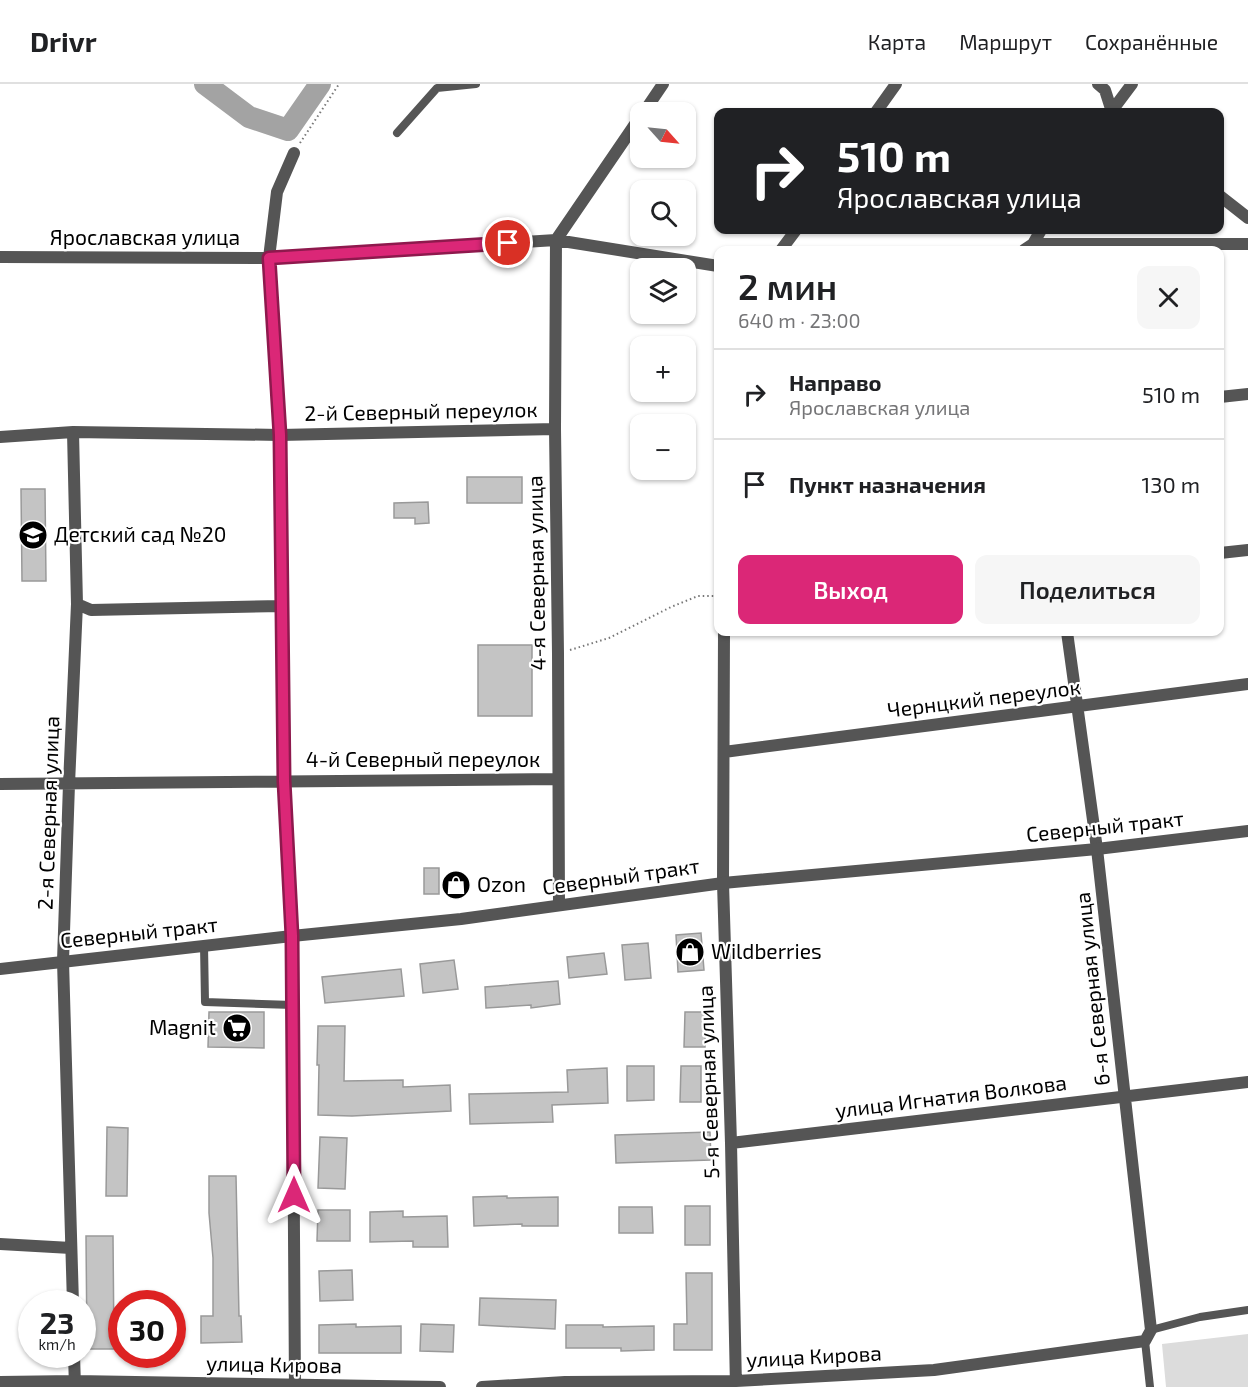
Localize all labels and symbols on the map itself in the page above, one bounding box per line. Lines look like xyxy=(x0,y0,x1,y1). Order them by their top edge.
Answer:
north arrow xyxy=(630,102,696,168)
pin xyxy=(482,217,533,268)
street label: Ярославская улица xyxy=(50,224,240,250)
street label: 2-й Северный переулок xyxy=(304,396,538,426)
street label: 4-я Северная улица xyxy=(521,475,551,671)
school or university icon: Детский сад №20 xyxy=(17,519,49,551)
place label: Детский сад №20 xyxy=(54,521,226,546)
street label: Чернцкий переулок xyxy=(886,673,1082,723)
street label: 2-я Северная улица xyxy=(32,715,64,910)
street label: 4-й Северный переулок xyxy=(306,746,540,772)
street label: Северный тракт xyxy=(1025,805,1185,846)
street label: Северный тракт xyxy=(541,852,701,899)
shop icon: Ozon xyxy=(440,869,472,901)
place label: Ozon xyxy=(477,871,526,896)
street label: 6-я Северная улица xyxy=(1069,891,1115,1087)
street label: Северный тракт xyxy=(59,911,219,952)
shop icon: Wildberries xyxy=(674,936,706,968)
place label: Wildberries xyxy=(711,938,822,963)
street label: 5-я Северная улица xyxy=(692,985,724,1179)
supermarket icon: Magnit xyxy=(221,1012,253,1044)
place label: Magnit xyxy=(149,1014,216,1039)
street label: улица Игнатия Волкова xyxy=(834,1069,1068,1123)
position arrow xyxy=(262,1163,326,1227)
speed limit sign: 30 xyxy=(108,1290,186,1368)
street label: улица Кирова xyxy=(745,1339,882,1373)
street label: улица Кирова xyxy=(206,1350,342,1378)

